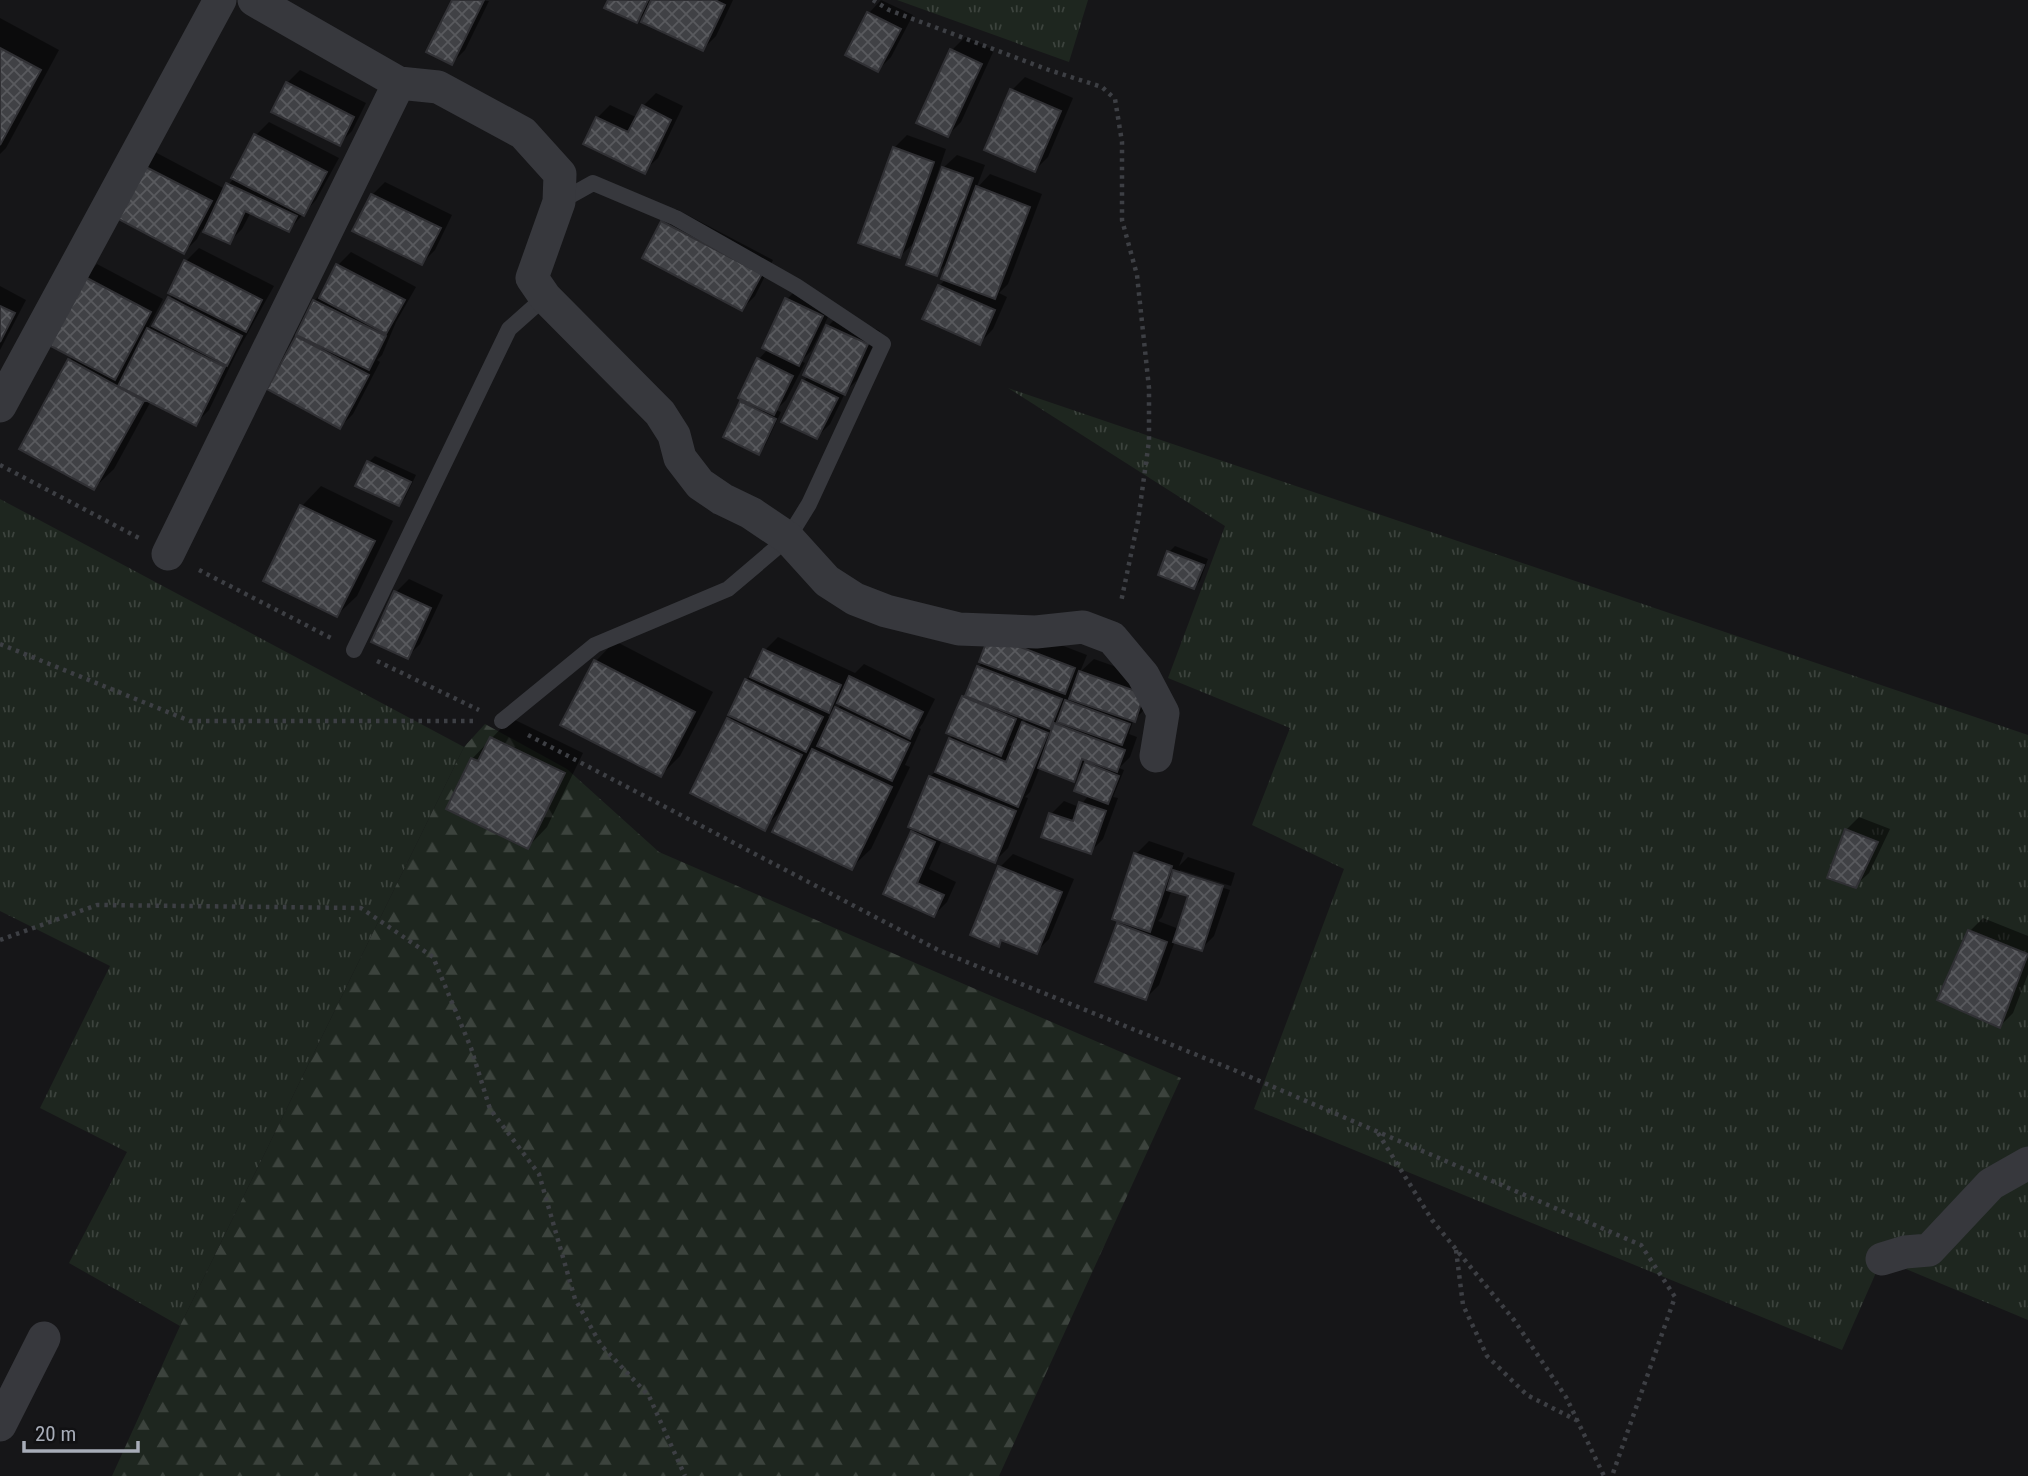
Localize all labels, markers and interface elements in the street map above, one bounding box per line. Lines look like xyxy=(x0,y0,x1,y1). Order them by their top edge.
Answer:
scale bar xyxy=(24,1410,138,1454)
text: 20 m xyxy=(35,1422,76,1446)

